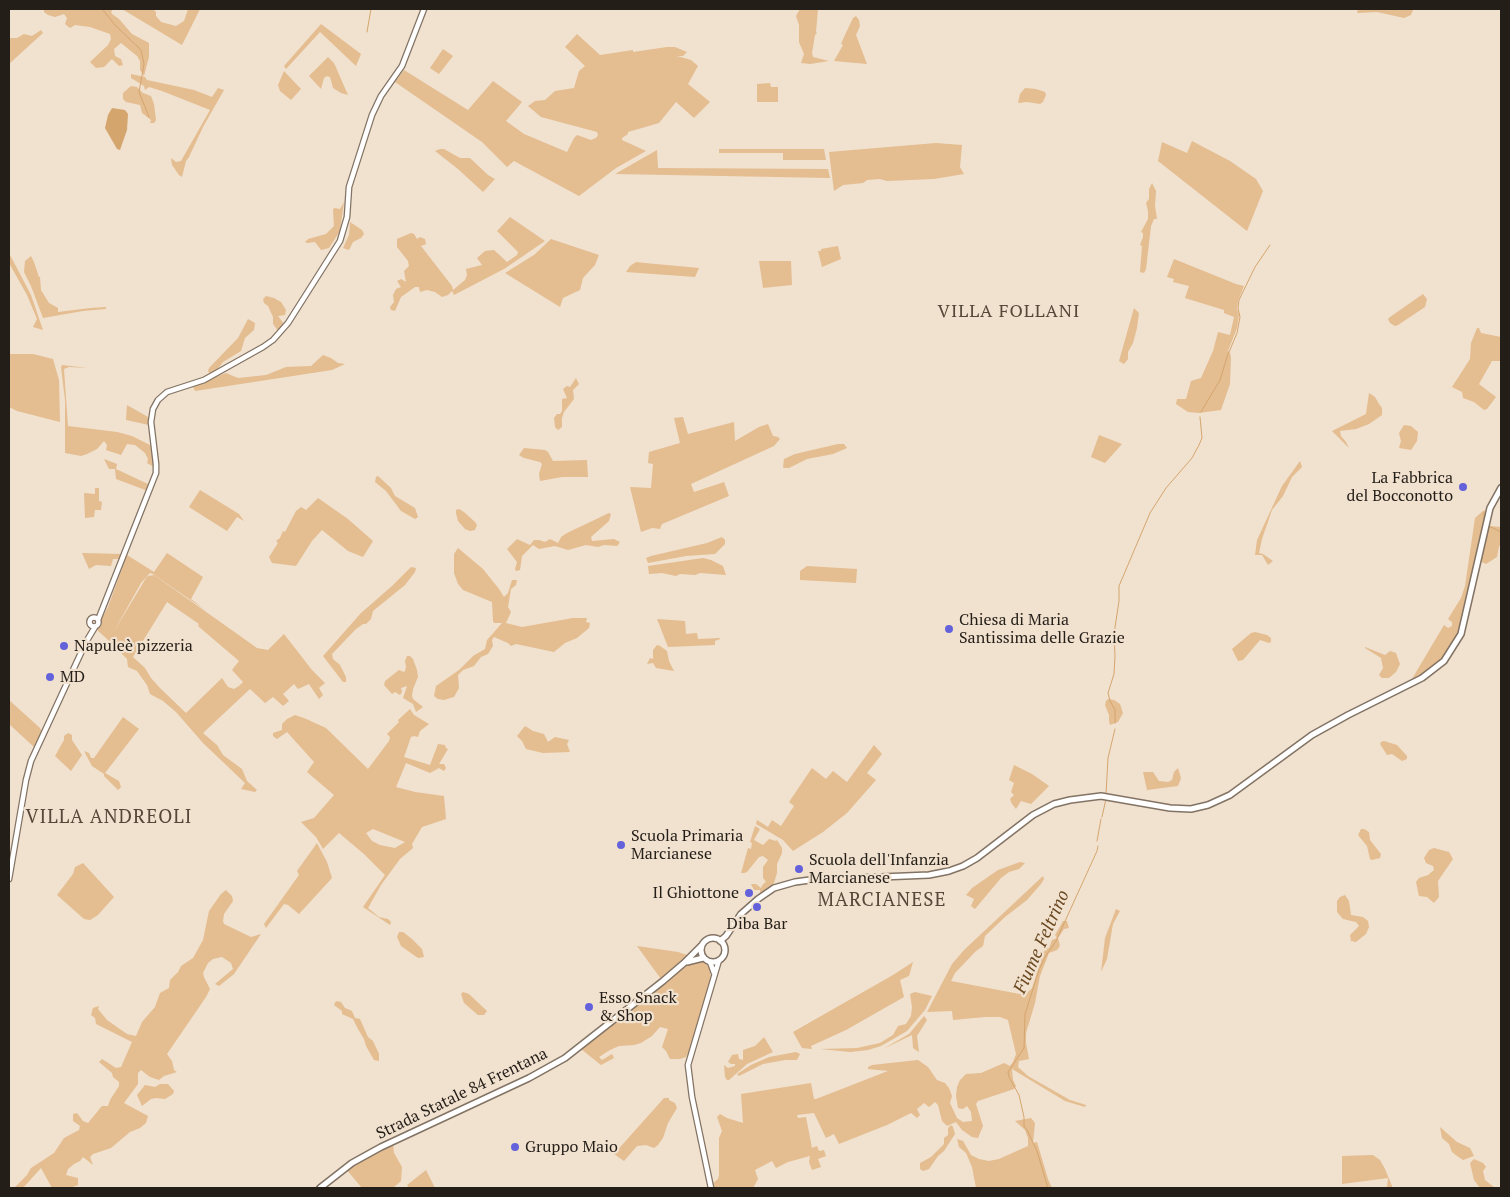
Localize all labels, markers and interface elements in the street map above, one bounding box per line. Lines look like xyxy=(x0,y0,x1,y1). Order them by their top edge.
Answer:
district label: VILLA FOLLANI xyxy=(936,301,1082,323)
place label: La Fabbrica del Bocconotto xyxy=(1347,468,1453,506)
marker: La Fabbrica del Bocconotto xyxy=(1457,481,1469,493)
place label: Chiesa di Maria Santissima delle Grazie xyxy=(959,610,1125,648)
marker: Chiesa di Maria Santissima delle Grazie xyxy=(943,623,955,635)
place label: Napuleè pizzeria xyxy=(74,636,193,656)
marker: Napuleè pizzeria xyxy=(58,640,70,652)
place label: MD xyxy=(60,667,85,687)
marker: MD xyxy=(44,671,56,683)
district label: VILLA ANDREOLI xyxy=(24,807,194,829)
place label: Scuola Primaria Marcianese xyxy=(631,826,743,864)
marker: Scuola Primaria Marcianese xyxy=(615,839,627,851)
place label: Scuola dell'Infanzia Marcianese xyxy=(809,850,949,888)
marker: Scuola dell'Infanzia Marcianese xyxy=(793,863,805,875)
place label: Il Ghiottone xyxy=(653,883,739,903)
marker: Il Ghiottone xyxy=(743,887,755,899)
water label: Fiume Feltrino xyxy=(1010,887,1074,997)
district label: MARCIANESE xyxy=(816,890,948,912)
marker: Diba Bar xyxy=(751,901,763,913)
place label: Diba Bar xyxy=(727,914,787,934)
place label: Esso Snack & Shop xyxy=(599,988,677,1026)
marker: Esso Snack & Shop xyxy=(583,1001,595,1013)
street label: Strada Statale 84 Frentana xyxy=(373,1044,551,1144)
place label: Gruppo Maio xyxy=(525,1137,618,1157)
marker: Gruppo Maio xyxy=(509,1141,521,1153)

